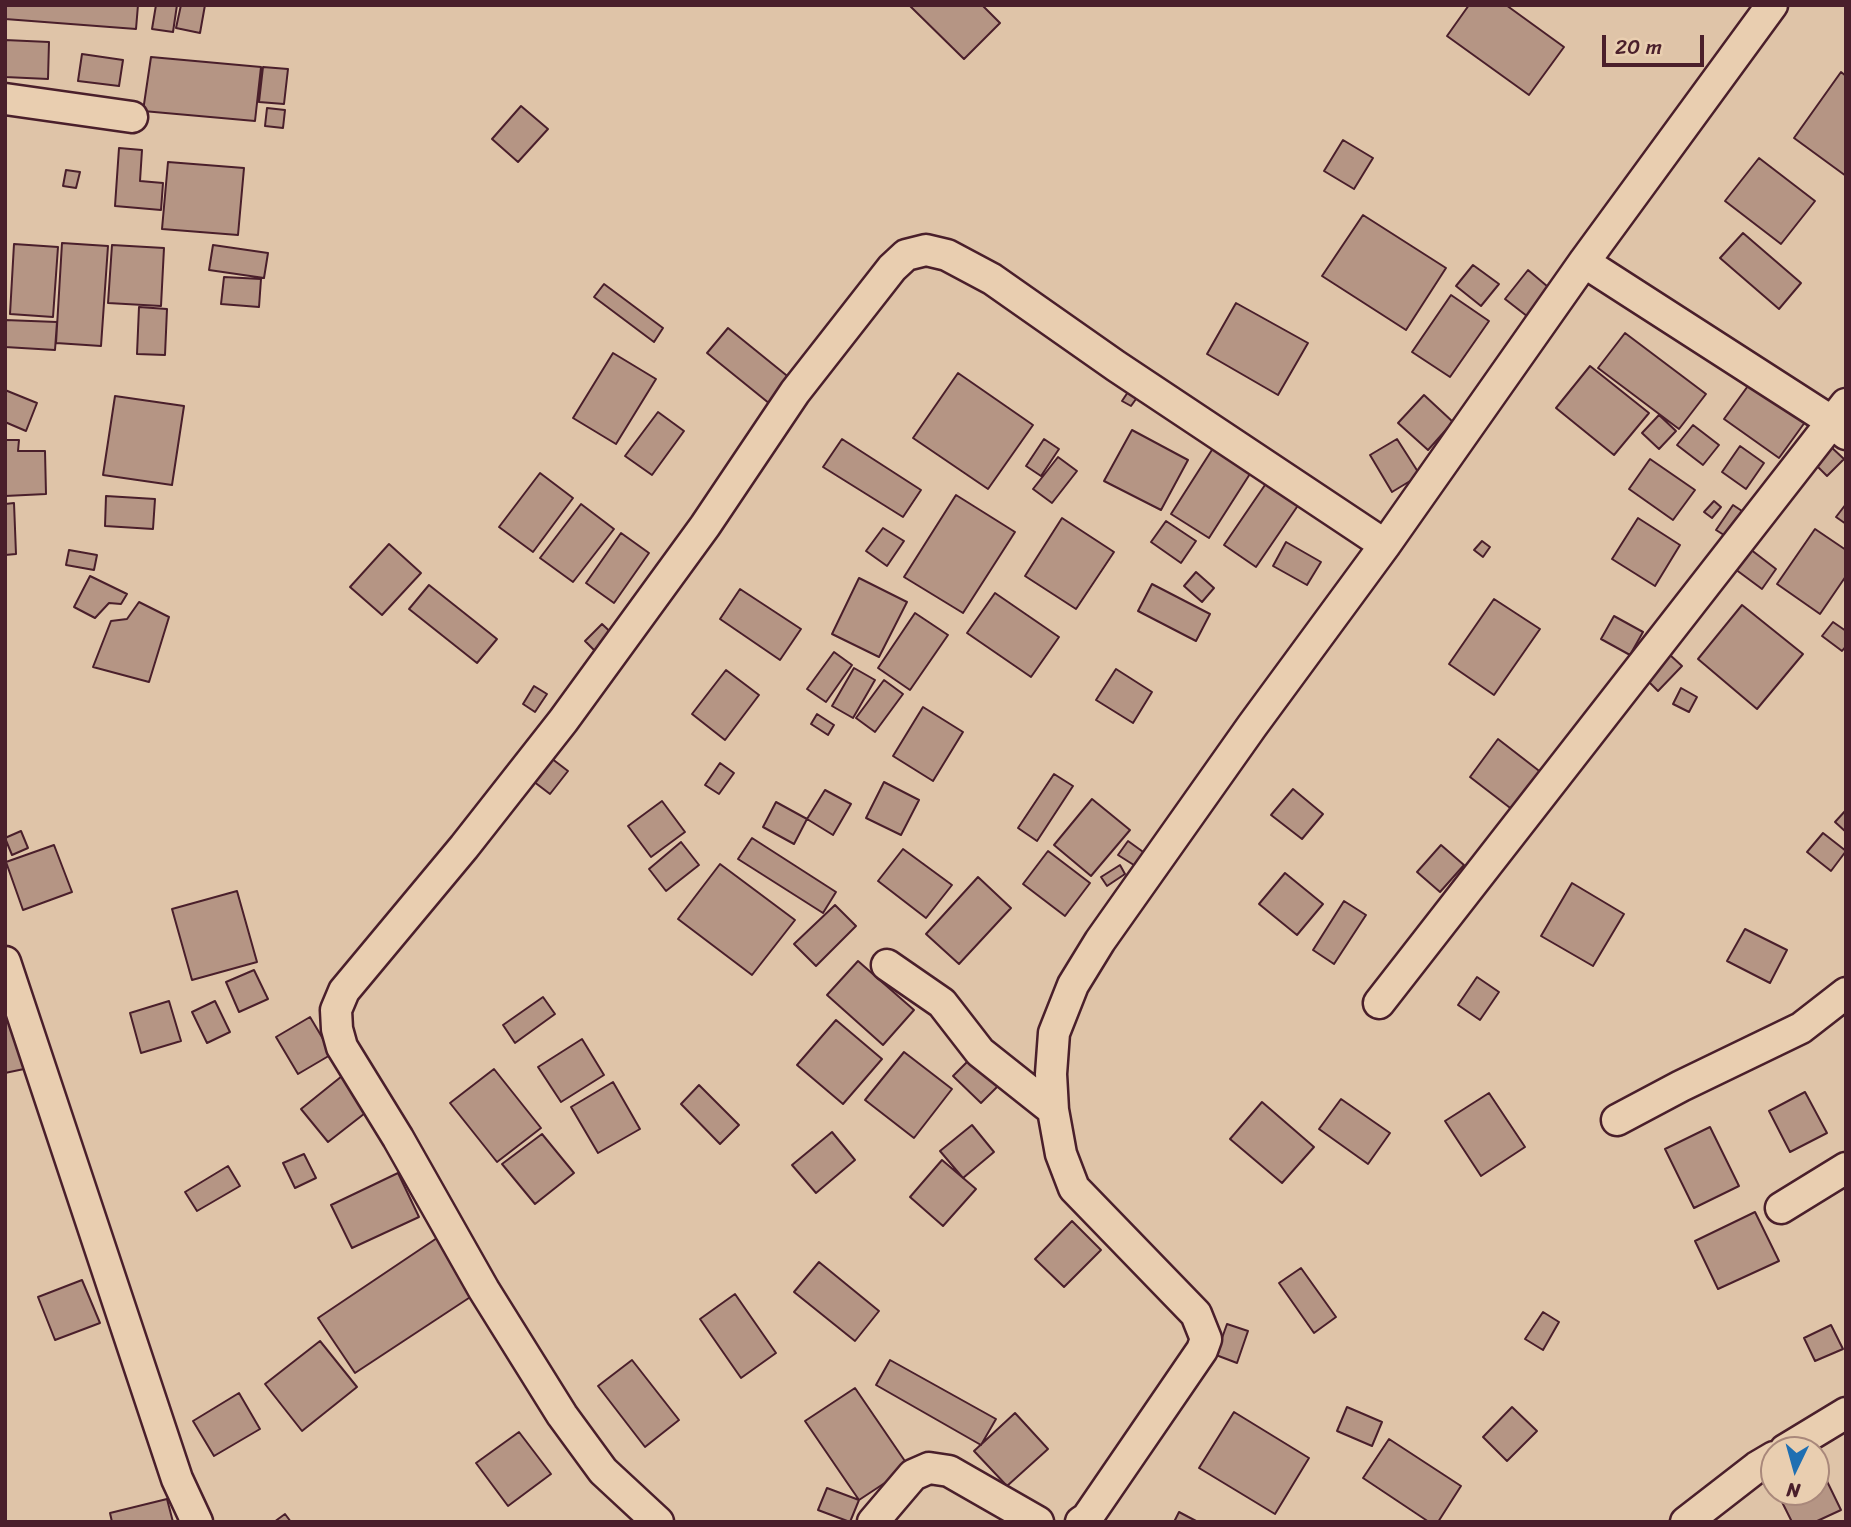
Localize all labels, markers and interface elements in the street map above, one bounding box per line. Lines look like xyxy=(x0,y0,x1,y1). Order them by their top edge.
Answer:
scale bar xyxy=(1606,21,1708,65)
text: 20 m xyxy=(1615,28,1662,66)
north arrow xyxy=(1760,1436,1830,1506)
text: N xyxy=(1785,1473,1801,1507)

